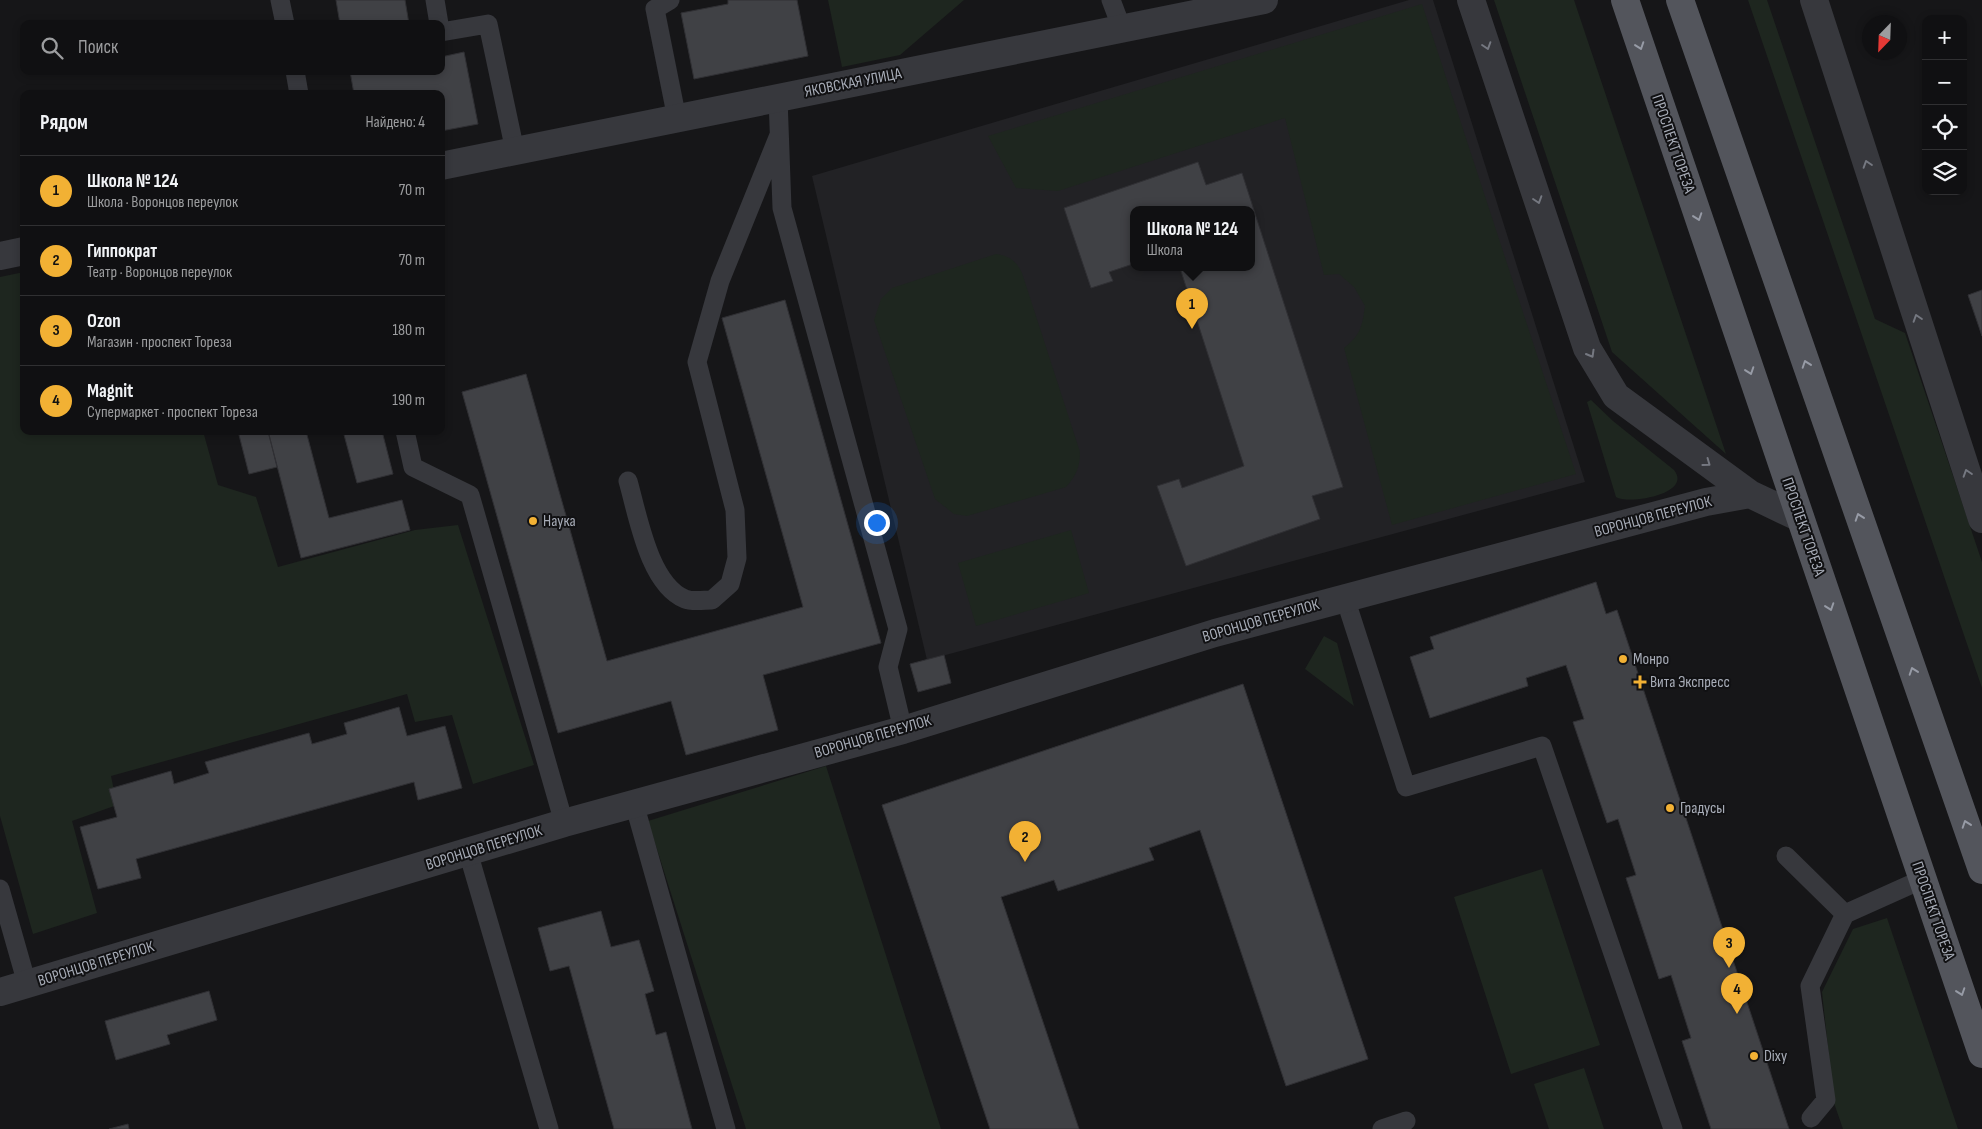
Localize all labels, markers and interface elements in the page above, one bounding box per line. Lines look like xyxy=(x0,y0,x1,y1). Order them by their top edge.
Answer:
north arrow xyxy=(1862,15,1907,60)
map controls xyxy=(1922,15,1967,195)
button: + xyxy=(1922,15,1967,60)
search box xyxy=(20,20,445,75)
icon: search xyxy=(38,34,66,62)
text: Поиск xyxy=(78,36,118,59)
one-way arrow xyxy=(1635,41,1645,50)
one-way arrow xyxy=(1481,42,1491,50)
button: − xyxy=(1922,60,1967,105)
street label: ЯКОВСКАЯ УЛИЦА xyxy=(803,64,903,102)
street label: ПРОСПЕКТ ТОРЕЗА xyxy=(1647,92,1699,196)
button: locate xyxy=(1922,105,1967,150)
text: Рядом xyxy=(40,110,88,135)
text: Найдено: 4 xyxy=(365,113,425,132)
button: layers xyxy=(1922,150,1967,195)
one-way arrow xyxy=(1863,160,1873,168)
text: Школа № 124 xyxy=(87,170,178,193)
text: 1 xyxy=(53,181,59,200)
text: 70 m xyxy=(399,181,425,200)
text: Школа · Воронцов переулок xyxy=(87,193,238,212)
one-way arrow xyxy=(1532,196,1542,204)
popup xyxy=(1130,206,1255,271)
one-way arrow xyxy=(1692,212,1702,220)
text: Школа № 124 xyxy=(1147,218,1238,241)
text: Гиппократ xyxy=(87,240,157,263)
text: Школа xyxy=(1147,241,1183,260)
text: 2 xyxy=(52,251,60,270)
text: 70 m xyxy=(399,251,425,270)
text: Театр · Воронцов переулок xyxy=(87,263,232,282)
pin: 1 xyxy=(1176,288,1208,329)
text: Ozon xyxy=(87,310,121,333)
one-way arrow xyxy=(1913,315,1923,323)
text: 3 xyxy=(52,321,60,340)
text: 180 m xyxy=(392,321,425,340)
text: Магазин · проспект Тореза xyxy=(87,333,232,352)
one-way arrow xyxy=(1584,348,1594,357)
one-way arrow xyxy=(1802,360,1812,369)
one-way arrow xyxy=(1744,366,1754,374)
text: Magnit xyxy=(87,380,133,403)
text: 4 xyxy=(52,391,60,410)
text: 190 m xyxy=(392,391,425,410)
text: Супермаркет · проспект Тореза xyxy=(87,403,258,422)
one-way arrow xyxy=(1701,457,1711,466)
one-way arrow xyxy=(1963,469,1973,478)
street label: ПРОСПЕКТ ТОРЕЗА xyxy=(1777,475,1829,579)
street label: ВОРОНЦОВ ПЕРЕУЛОК xyxy=(1592,492,1714,542)
your location xyxy=(864,510,890,536)
place label: Наука xyxy=(543,512,576,531)
one-way arrow xyxy=(1855,514,1865,522)
marker: Наука xyxy=(527,515,539,527)
street label: ВОРОНЦОВ ПЕРЕУЛОК xyxy=(1200,595,1322,647)
one-way arrow xyxy=(1824,603,1834,611)
place label: Монро xyxy=(1633,650,1669,669)
marker: Монро xyxy=(1617,653,1629,665)
one-way arrow xyxy=(1909,667,1919,675)
place label: Вита Экспресс xyxy=(1650,673,1730,692)
marker: Вита Экспресс xyxy=(1634,676,1646,688)
street label: ВОРОНЦОВ ПЕРЕУЛОК xyxy=(812,711,934,763)
place label: Градусы xyxy=(1680,799,1725,818)
marker: Градусы xyxy=(1664,802,1676,814)
street label: ВОРОНЦОВ ПЕРЕУЛОК xyxy=(424,821,545,875)
pin: 2 xyxy=(1009,821,1041,862)
one-way arrow xyxy=(1962,821,1972,829)
street label: ПРОСПЕКТ ТОРЕЗА xyxy=(1907,859,1959,963)
pin: 3 xyxy=(1713,927,1745,968)
street label: ВОРОНЦОВ ПЕРЕУЛОК xyxy=(36,937,157,991)
pin: 4 xyxy=(1721,973,1753,1014)
one-way arrow xyxy=(1955,987,1965,995)
place label: Dixy xyxy=(1764,1047,1787,1066)
marker: Dixy xyxy=(1748,1050,1760,1062)

